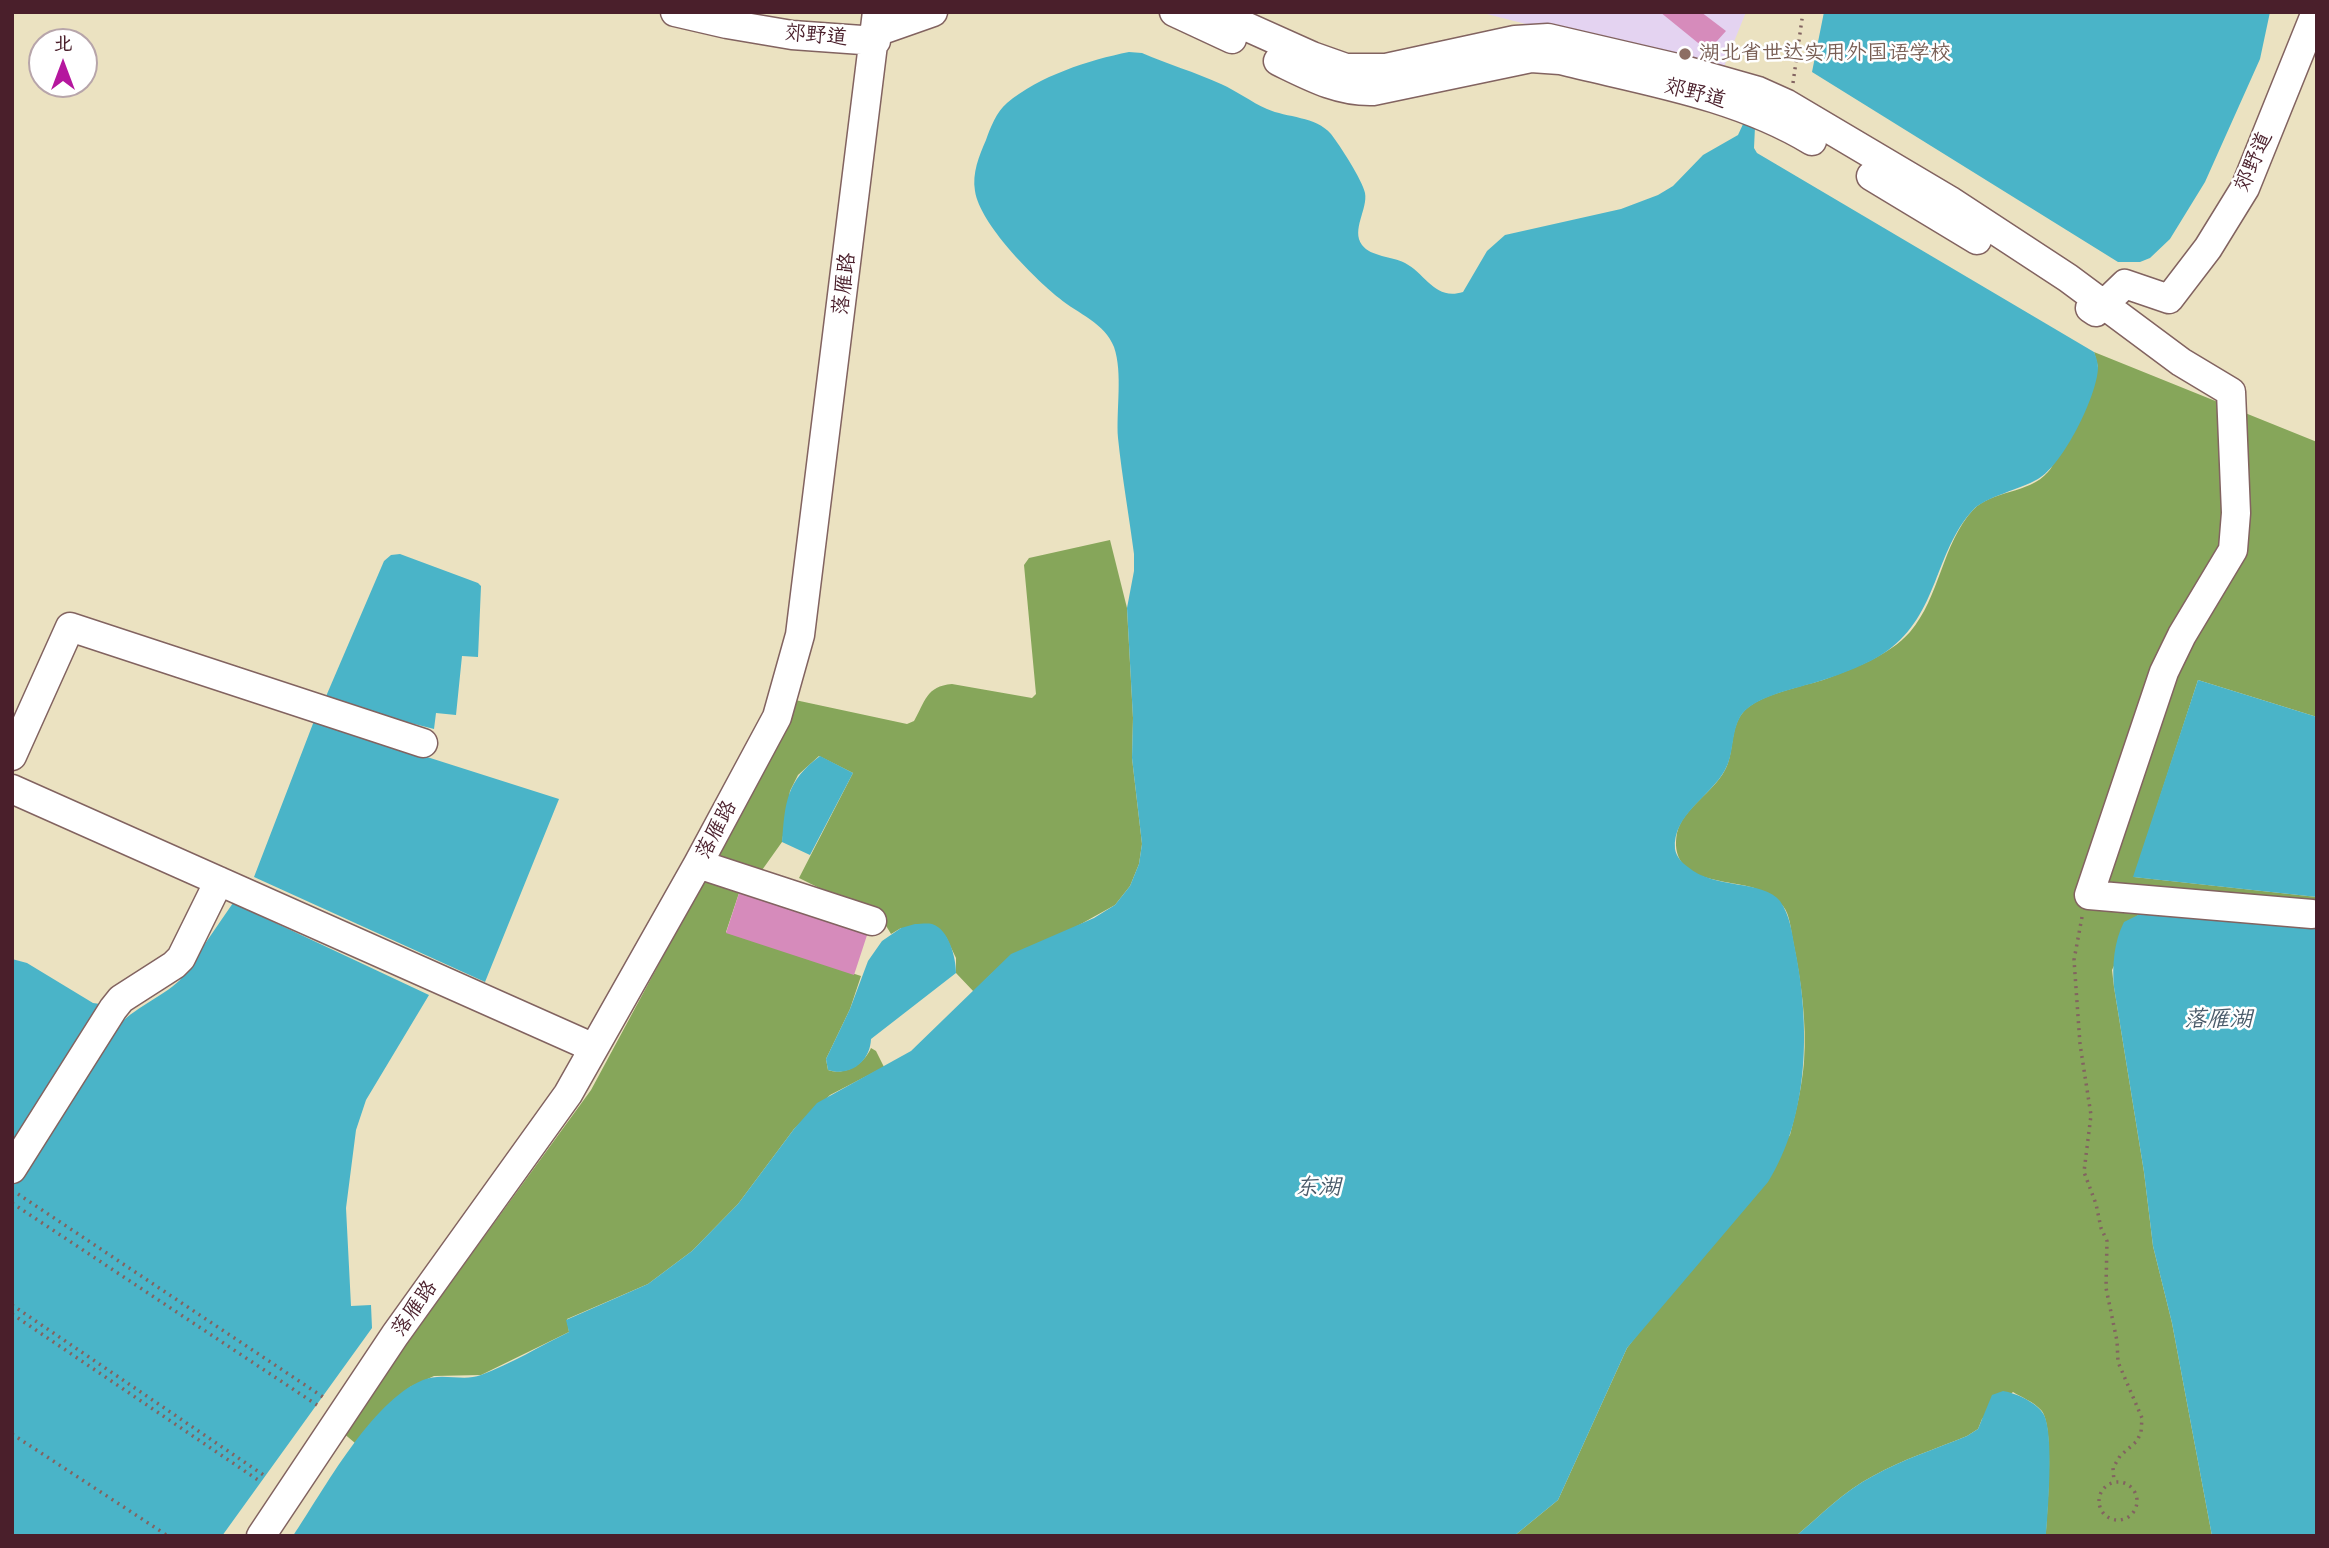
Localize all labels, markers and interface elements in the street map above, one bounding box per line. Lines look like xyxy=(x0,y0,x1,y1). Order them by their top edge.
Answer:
street label: 郊野道 xyxy=(784,21,848,51)
north arrow xyxy=(28,28,98,98)
text: 北 xyxy=(53,32,73,56)
place label: 湖北省世达实用外国语学校 xyxy=(1699,41,1951,67)
marker: 湖北省世达实用外国语学校 xyxy=(1677,46,1693,62)
street label: 郊野道 xyxy=(1661,74,1729,114)
street label: 郊野道 xyxy=(2230,128,2278,196)
street label: 落雁路 xyxy=(829,251,861,317)
street label: 落雁路 xyxy=(691,796,743,864)
water label: 落雁湖 xyxy=(2184,1006,2252,1034)
water label: 东湖 xyxy=(1295,1174,1341,1202)
street label: 落雁路 xyxy=(387,1276,443,1342)

